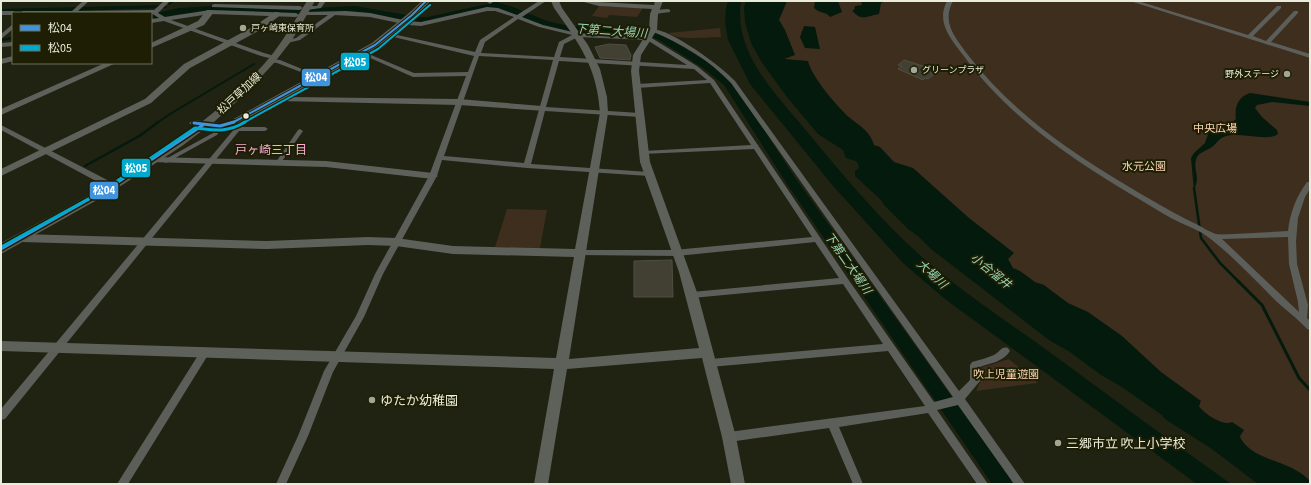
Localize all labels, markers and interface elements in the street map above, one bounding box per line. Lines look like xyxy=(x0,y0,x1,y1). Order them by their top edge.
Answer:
legend xyxy=(12,12,152,64)
text: 松04 xyxy=(48,20,72,37)
water label: 下第二大場川 xyxy=(574,21,649,43)
place label: 戸ヶ崎東保育所 xyxy=(251,22,314,35)
marker: 戸ヶ崎東保育所 xyxy=(238,23,248,33)
text: 松05 xyxy=(48,40,72,57)
line badge: 松05 xyxy=(340,52,370,71)
text: 松05 xyxy=(344,55,366,70)
place label: グリーンプラザ xyxy=(922,64,984,77)
marker: グリーンプラザ xyxy=(909,65,919,75)
line badge: 松04 xyxy=(301,68,331,87)
place label: 野外ステージ xyxy=(1225,68,1279,81)
street label: 松戸草加線 xyxy=(214,69,265,118)
marker: 野外ステージ xyxy=(1282,69,1292,79)
text: 松04 xyxy=(305,70,327,85)
unlabelled marker xyxy=(241,111,251,121)
park label: 中央広場 xyxy=(1193,121,1237,136)
district label: 戸ヶ崎三丁目 xyxy=(235,142,307,159)
line badge: 松05 xyxy=(121,158,151,178)
park label: 水元公園 xyxy=(1122,159,1166,174)
text: 松05 xyxy=(125,161,147,176)
line badge: 松04 xyxy=(89,181,119,200)
text: 松04 xyxy=(93,183,115,198)
water label: 下第二大場川 xyxy=(820,229,876,299)
water label: 小合溜井 xyxy=(967,250,1015,294)
water label: 大場川 xyxy=(913,256,952,294)
park label: 吹上児童遊園 xyxy=(973,367,1039,382)
place label: ゆたか幼稚園 xyxy=(380,392,458,410)
marker: ゆたか幼稚園 xyxy=(367,395,377,405)
place label: 三郷市立 吹上小学校 xyxy=(1066,435,1186,453)
marker: 三郷市立 吹上小学校 xyxy=(1053,438,1063,448)

